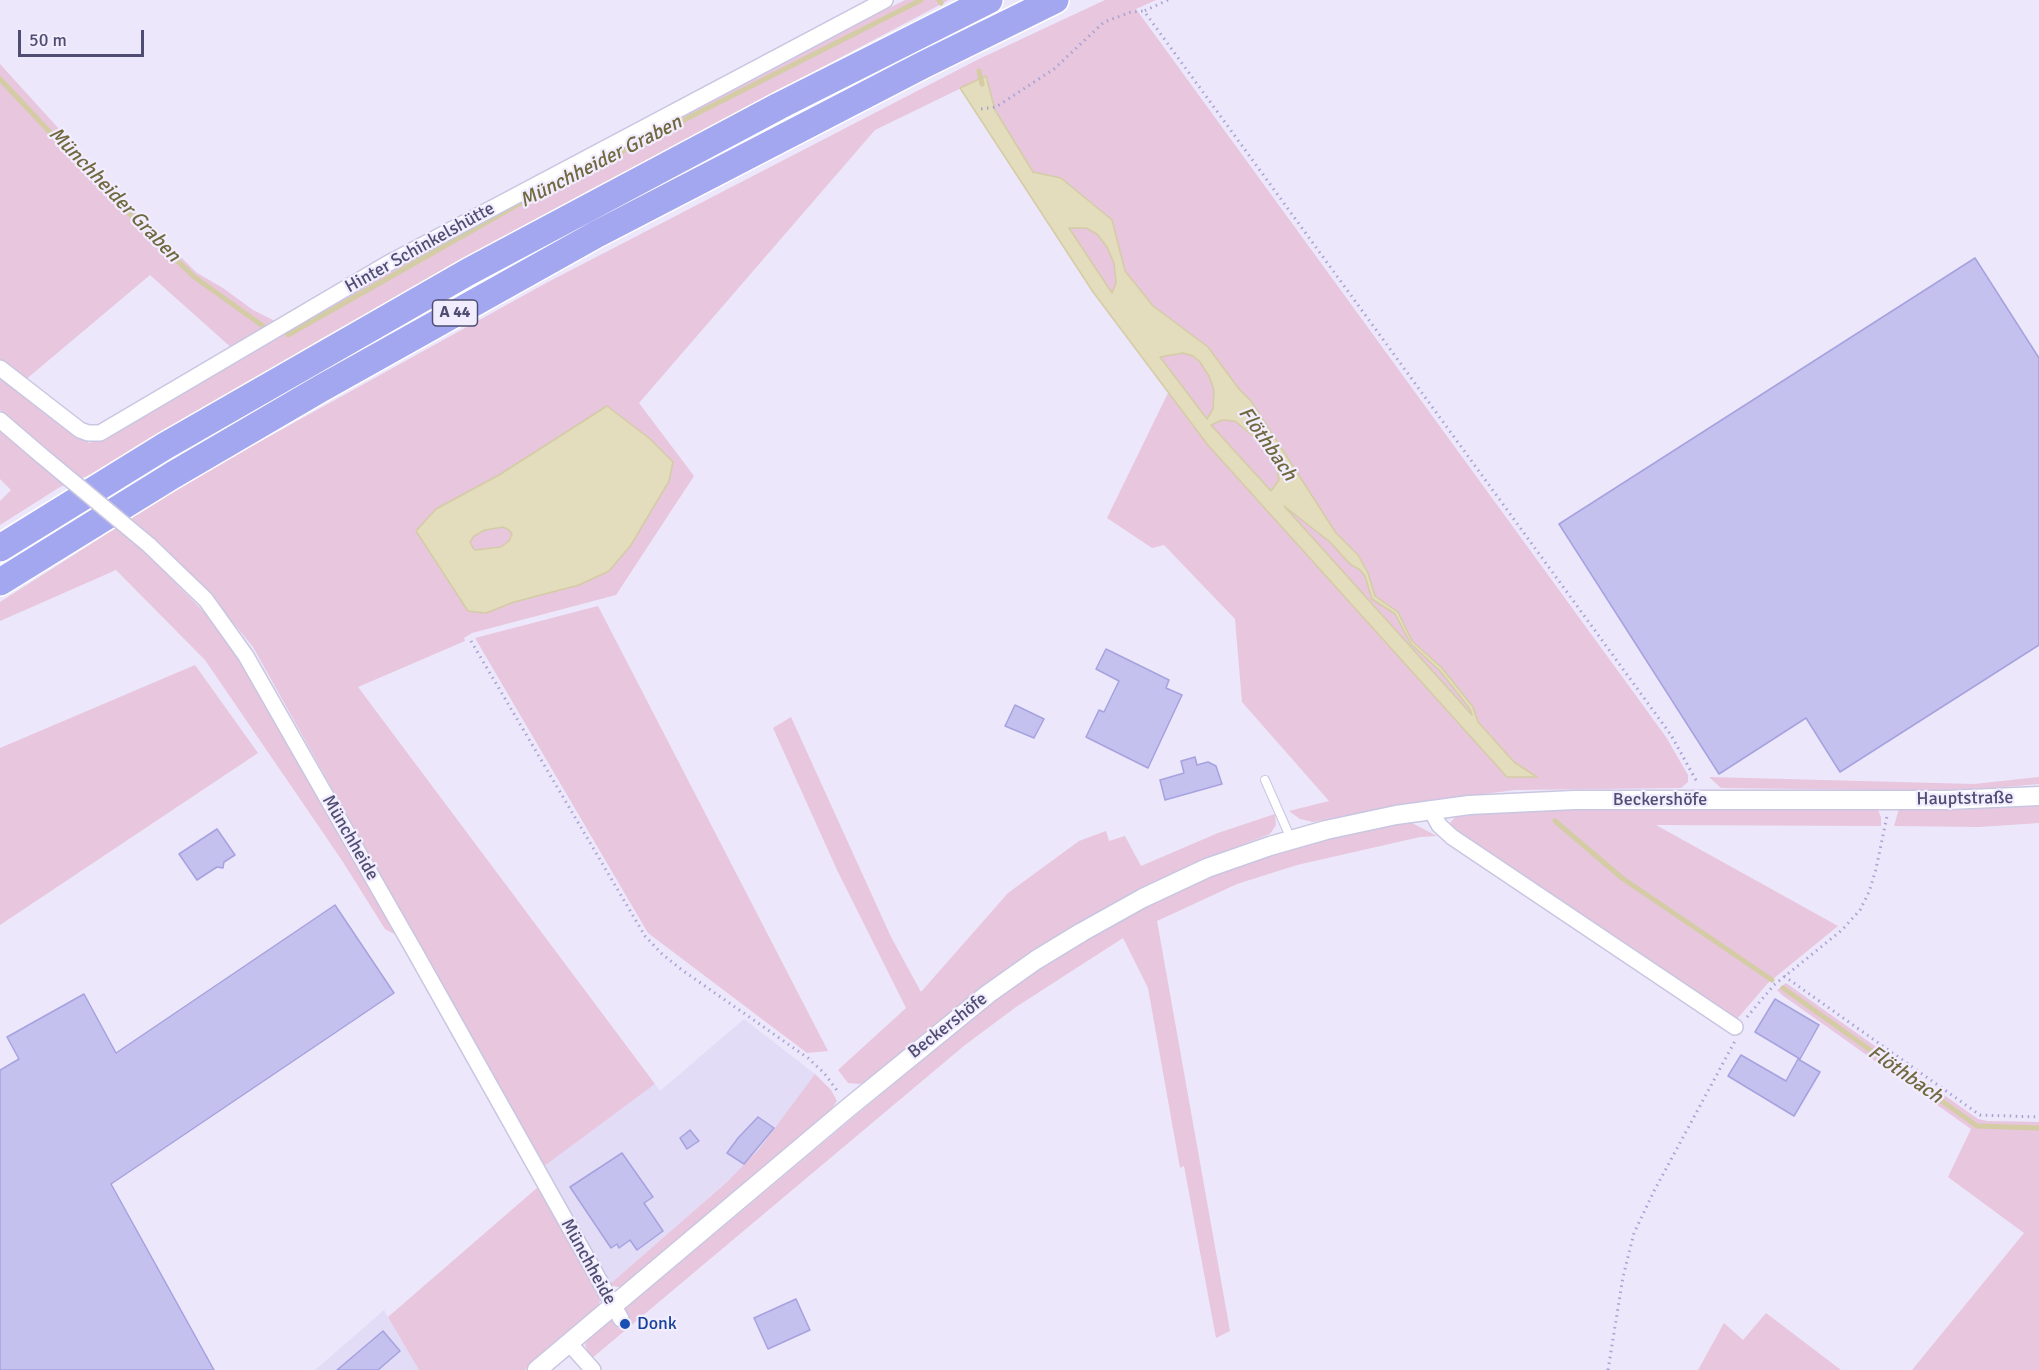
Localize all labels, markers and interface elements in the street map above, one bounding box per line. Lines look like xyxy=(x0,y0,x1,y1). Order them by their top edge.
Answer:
scale bar xyxy=(21,18,147,56)
text: 50 m xyxy=(29,29,67,51)
water label: Münchheider Graben xyxy=(516,111,686,213)
water label: Münchheider Graben xyxy=(43,122,185,268)
street label: Hinter Schinkelshütte xyxy=(342,198,498,298)
road number: A 44 xyxy=(432,300,478,326)
water label: Flöthbach xyxy=(1233,402,1301,486)
street label: Hauptstraße xyxy=(1916,787,2014,811)
street label: Beckershöfe xyxy=(1613,789,1707,811)
street label: Münchheide xyxy=(317,792,383,884)
street label: Beckershöfe xyxy=(904,988,992,1064)
water label: Flöthbach xyxy=(1863,1041,1947,1109)
street label: Münchheide xyxy=(556,1215,620,1309)
place label: Donk xyxy=(637,1313,677,1335)
marker: Donk xyxy=(618,1317,632,1331)

